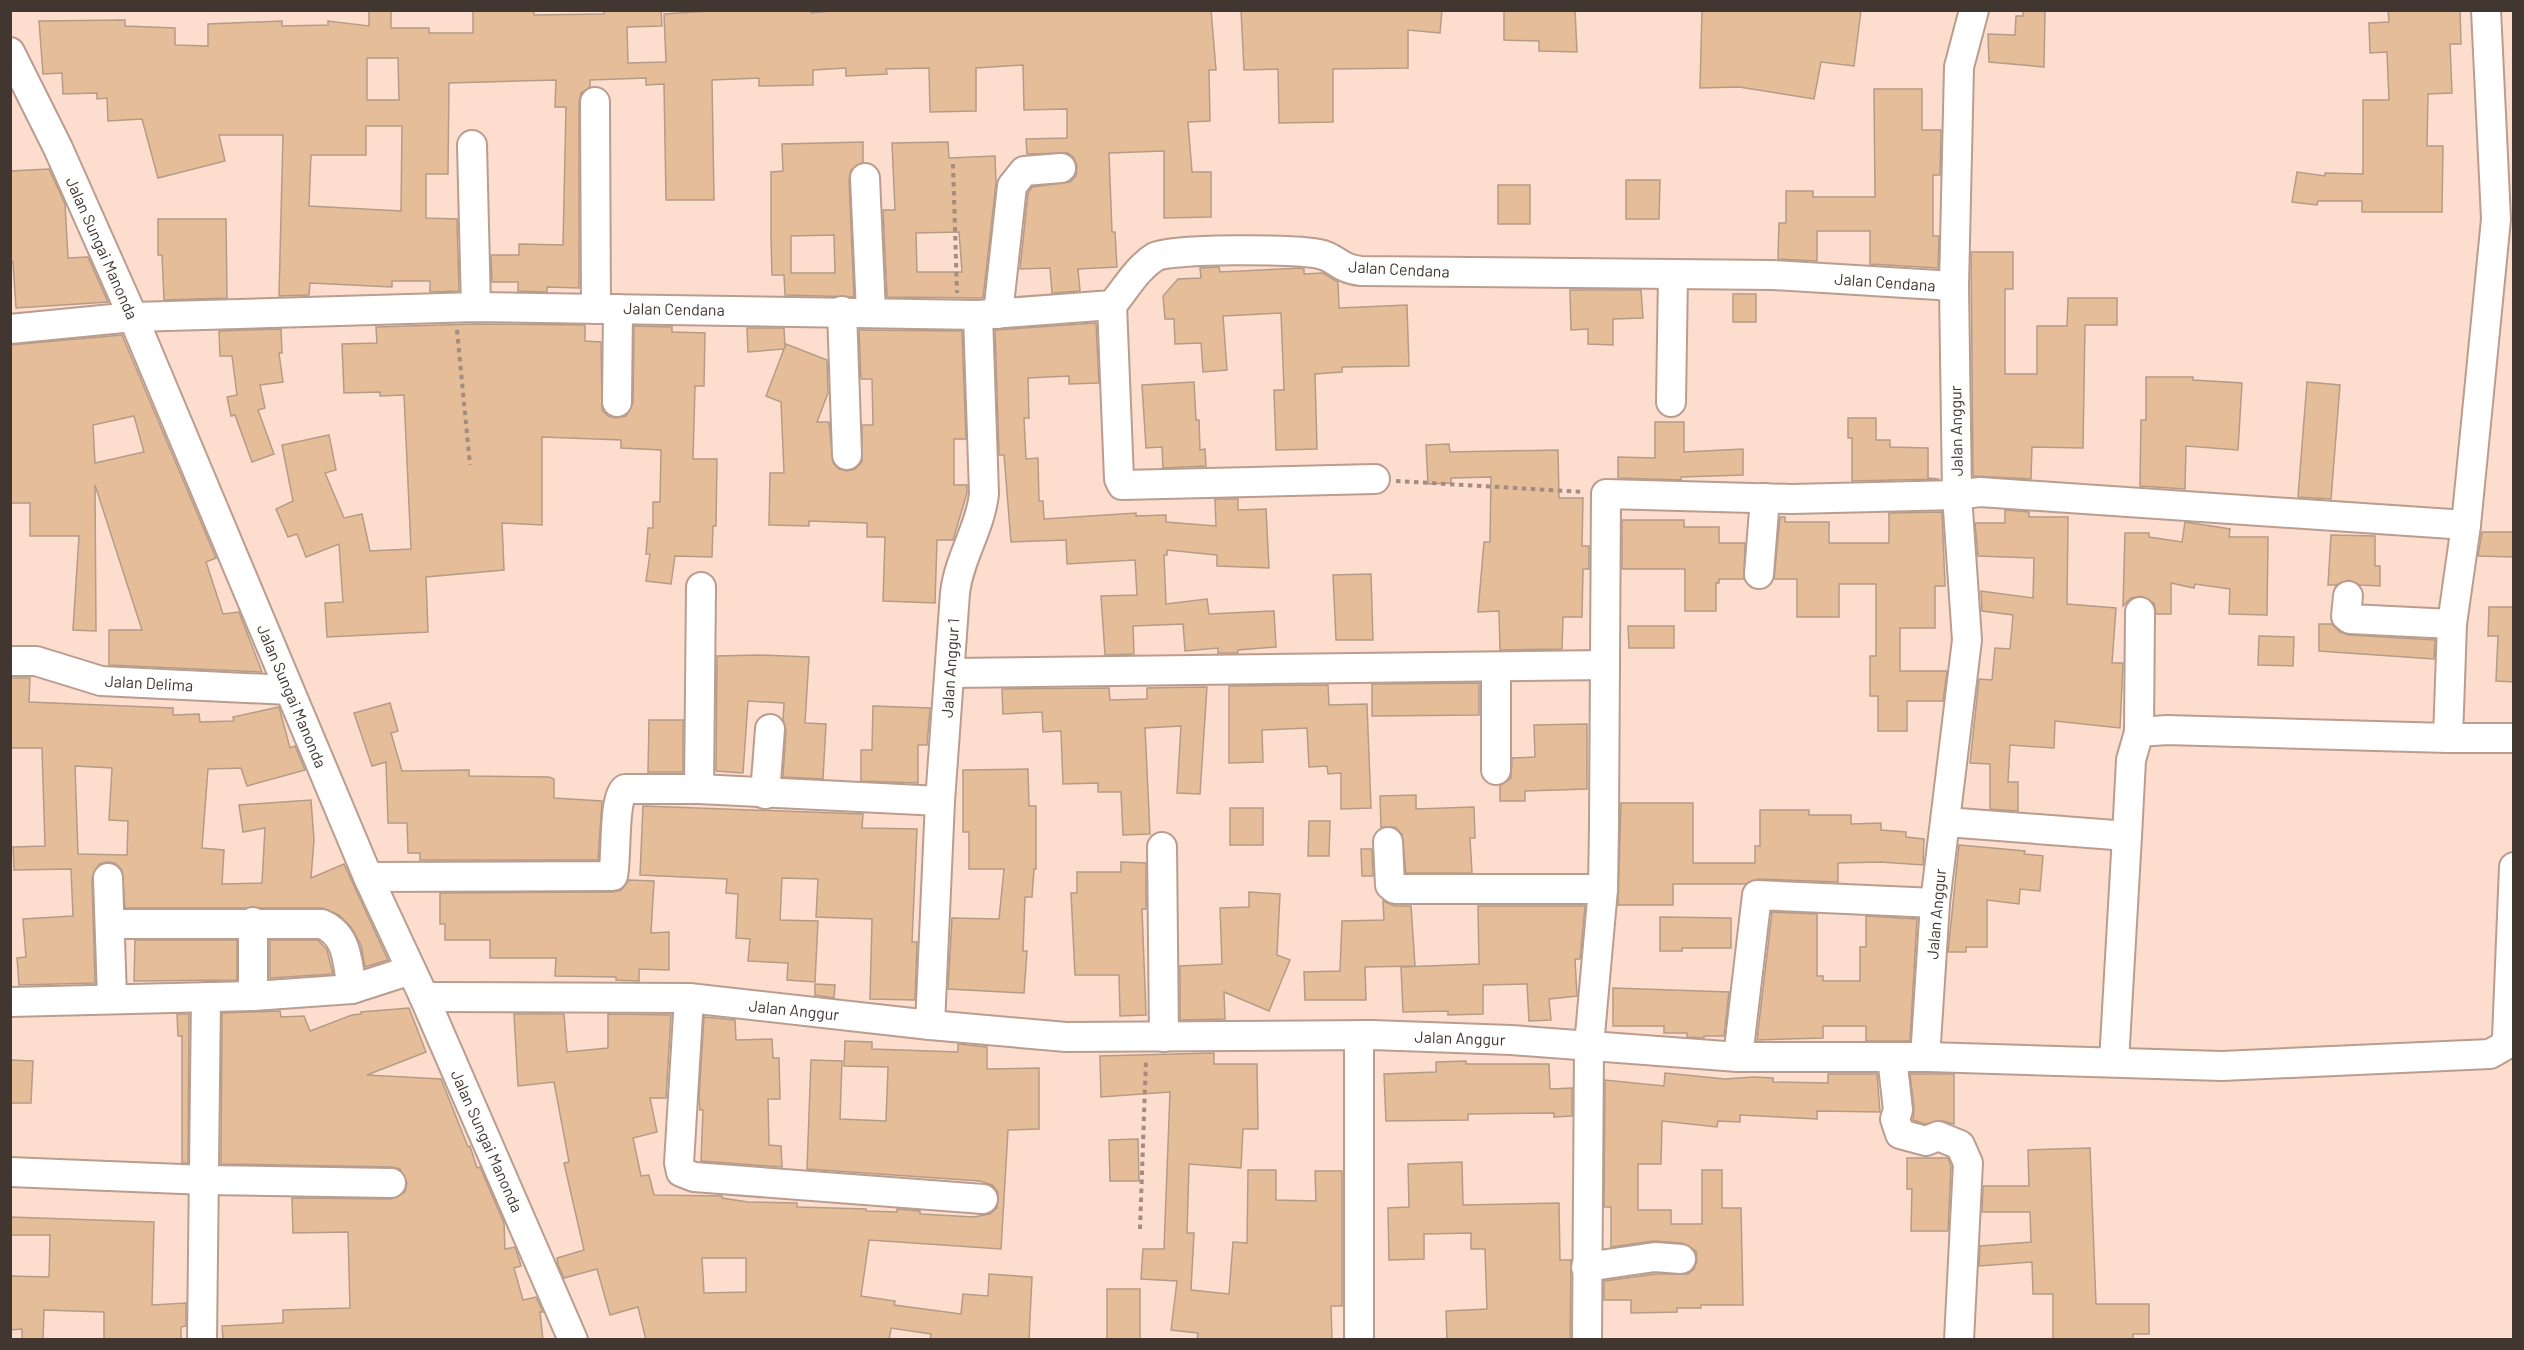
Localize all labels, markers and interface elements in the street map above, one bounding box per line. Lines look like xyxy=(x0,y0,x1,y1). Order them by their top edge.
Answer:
street label: Jalan Sungai Manonda xyxy=(62,174,142,322)
street label: Jalan Cendana xyxy=(1348,256,1450,281)
street label: Jalan Cendana xyxy=(1834,268,1936,295)
street label: Jalan Cendana xyxy=(623,298,725,319)
street label: Jalan Anggur xyxy=(1945,385,1966,477)
street label: Jalan Anggur 1 xyxy=(937,618,962,718)
street label: Jalan Sungai Manonda xyxy=(254,621,331,770)
street label: Jalan Delima xyxy=(104,671,194,694)
street label: Jalan Anggur xyxy=(1922,868,1949,960)
street label: Jalan Anggur xyxy=(748,995,840,1024)
street label: Jalan Anggur xyxy=(1414,1026,1506,1049)
street label: Jalan Sungai Manonda xyxy=(447,1067,527,1215)

